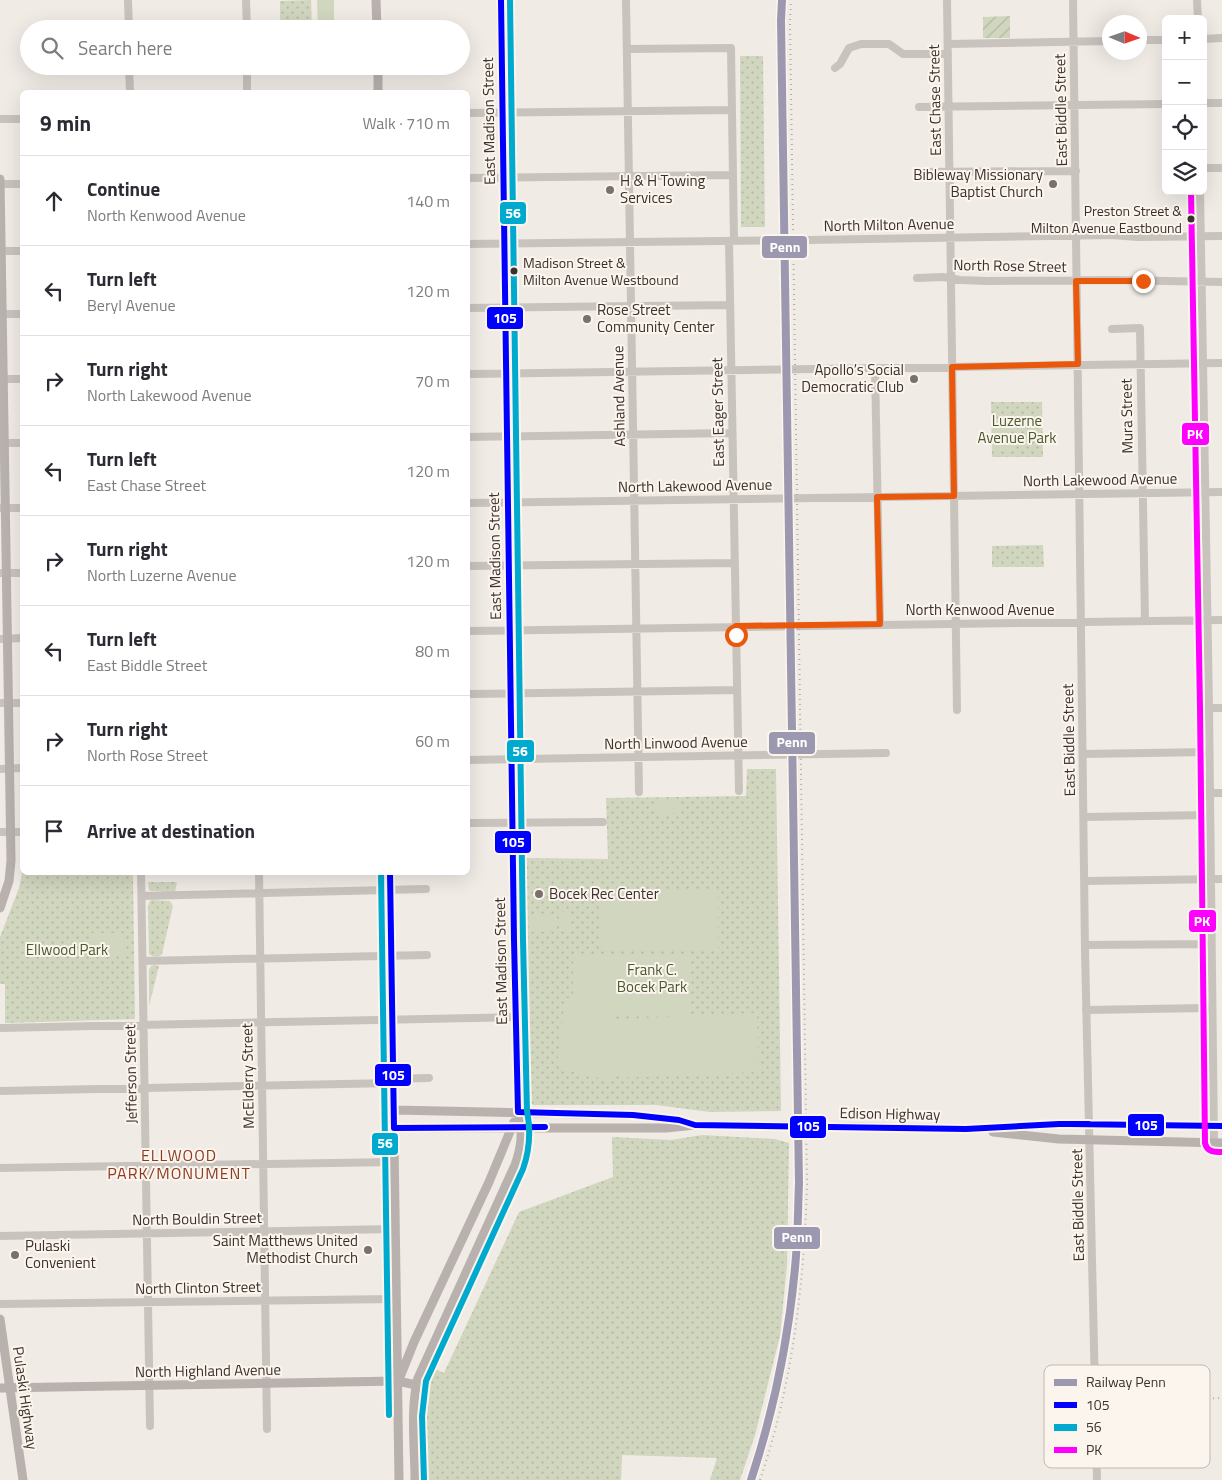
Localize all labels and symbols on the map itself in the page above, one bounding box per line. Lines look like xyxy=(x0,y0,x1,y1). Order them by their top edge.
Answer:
north arrow xyxy=(1102,15,1147,60)
street label: East Chase Street xyxy=(922,43,947,156)
street label: East Biddle Street xyxy=(1048,53,1073,167)
street label: East Madison Street xyxy=(476,56,501,185)
place label: Bibleway Missionary Baptist Church xyxy=(913,163,1043,203)
place label: H & H Towing Services xyxy=(620,169,706,209)
marker: Bibleway Missionary Baptist Church xyxy=(1047,178,1059,190)
marker: H & H Towing Services xyxy=(604,184,616,196)
place label: Preston Street & Milton Avenue Eastbound xyxy=(1031,200,1182,238)
line badge: 56 xyxy=(499,201,527,225)
text: 56 xyxy=(505,202,521,223)
street label: North Milton Avenue xyxy=(823,212,954,237)
marker: Preston Street & Milton Avenue Eastbound xyxy=(1186,214,1196,224)
line badge: Penn xyxy=(761,235,808,259)
text: Penn xyxy=(770,236,800,257)
place label: Madison Street & Milton Avenue Westbound xyxy=(523,252,679,290)
street label: North Rose Street xyxy=(953,253,1068,278)
marker: Madison Street & Milton Avenue Westbound xyxy=(509,266,519,276)
route end xyxy=(1132,270,1155,293)
place label: Rose Street Community Center xyxy=(597,298,715,338)
line badge: 105 xyxy=(486,306,524,330)
text: 105 xyxy=(493,307,517,328)
marker: Rose Street Community Center xyxy=(581,313,593,325)
street label: Ashland Avenue xyxy=(606,345,631,447)
street label: East Eager Street xyxy=(705,356,730,467)
place label: Apollo’s Social Democratic Club xyxy=(801,358,904,398)
marker: Apollo’s Social Democratic Club xyxy=(908,373,920,385)
street label: Mura Street xyxy=(1114,377,1139,454)
park label: Luzerne Avenue Park xyxy=(978,409,1056,449)
line badge: PK xyxy=(1181,422,1210,446)
text: PK xyxy=(1187,423,1204,444)
street label: North Lakewood Avenue xyxy=(1023,467,1177,492)
street label: North Lakewood Avenue xyxy=(618,473,772,498)
street label: East Madison Street xyxy=(482,491,507,620)
street label: North Kenwood Avenue xyxy=(905,598,1055,621)
route start xyxy=(725,624,748,647)
street label: East Biddle Street xyxy=(1056,683,1081,797)
street label: North Linwood Avenue xyxy=(604,730,748,755)
line badge: Penn xyxy=(768,731,816,755)
text: Penn xyxy=(777,731,807,752)
line badge: 56 xyxy=(506,739,535,763)
text: 56 xyxy=(512,740,528,761)
line badge: 105 xyxy=(494,830,532,854)
text: 105 xyxy=(501,831,525,852)
place label: Bocek Rec Center xyxy=(549,882,659,905)
marker: Bocek Rec Center xyxy=(533,888,545,900)
street label: East Madison Street xyxy=(488,896,513,1025)
line badge: PK xyxy=(1188,909,1217,933)
text: PK xyxy=(1194,910,1211,931)
park label: Ellwood Park xyxy=(26,938,108,961)
park label: Frank C. Bocek Park xyxy=(617,958,687,998)
street label: McElderry Street xyxy=(235,1022,260,1129)
street label: Jefferson Street xyxy=(118,1023,143,1124)
line badge: 105 xyxy=(374,1063,412,1087)
text: 105 xyxy=(381,1064,405,1085)
street label: Edison Highway xyxy=(839,1101,941,1126)
line badge: 105 xyxy=(1127,1113,1165,1137)
text: 105 xyxy=(1134,1114,1158,1135)
line badge: 105 xyxy=(789,1115,827,1139)
text: 105 xyxy=(796,1115,820,1136)
line badge: 56 xyxy=(371,1132,399,1156)
text: 56 xyxy=(377,1132,393,1153)
district label: ELLWOOD PARK/MONUMENT xyxy=(107,1143,251,1185)
street label: East Biddle Street xyxy=(1065,1148,1090,1262)
street label: North Bouldin Street xyxy=(132,1206,263,1231)
line badge: Penn xyxy=(773,1226,821,1250)
text: Penn xyxy=(782,1226,812,1247)
place label: Saint Matthews United Methodist Church xyxy=(213,1229,358,1269)
place label: Pulaski Convenient xyxy=(25,1234,96,1274)
marker: Saint Matthews United Methodist Church xyxy=(362,1244,374,1256)
marker: Pulaski Convenient xyxy=(9,1249,21,1261)
street label: North Clinton Street xyxy=(135,1275,262,1300)
street label: Pulaski Highway xyxy=(7,1345,44,1451)
street label: North Highland Avenue xyxy=(135,1358,281,1383)
legend xyxy=(1044,1365,1210,1468)
text: Railway Penn xyxy=(1086,1371,1166,1392)
text: 105 xyxy=(1086,1394,1110,1415)
text: 56 xyxy=(1086,1416,1102,1437)
text: PK xyxy=(1086,1439,1102,1460)

